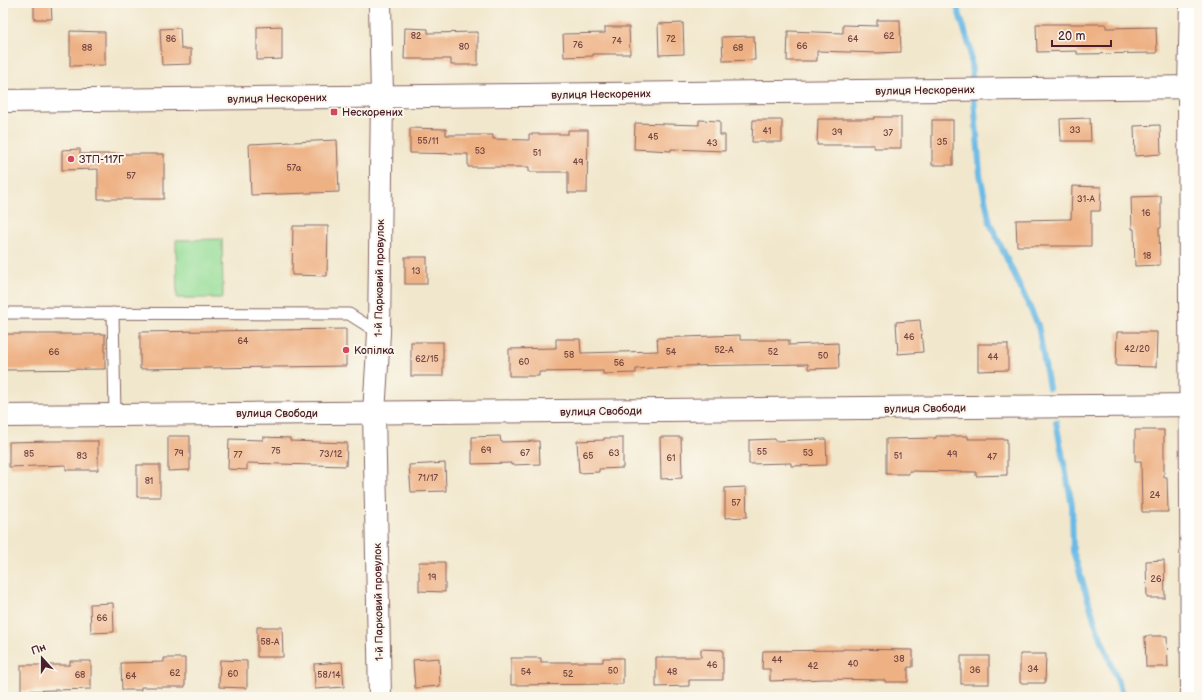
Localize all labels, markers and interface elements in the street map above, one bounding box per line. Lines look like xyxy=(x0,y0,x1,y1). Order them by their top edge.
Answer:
scale bar xyxy=(1052,22,1111,48)
text: 20 m xyxy=(1058,29,1085,44)
house number: 82 xyxy=(411,31,422,42)
house number: 62 xyxy=(884,31,895,42)
house number: 86 xyxy=(166,34,177,45)
house number: 72 xyxy=(666,34,677,45)
house number: 64 xyxy=(848,34,859,45)
house number: 74 xyxy=(612,36,622,47)
house number: 76 xyxy=(573,40,583,51)
house number: 66 xyxy=(797,41,808,52)
house number: 80 xyxy=(459,42,469,53)
house number: 88 xyxy=(82,43,92,54)
house number: 68 xyxy=(733,43,743,54)
street label: вулиця Нескорених xyxy=(875,83,975,98)
street label: вулиця Нескорених xyxy=(551,87,651,102)
street label: вулиця Нескорених xyxy=(227,91,327,106)
place label: Нескорених xyxy=(342,106,403,119)
marker: Нескорених xyxy=(329,107,339,117)
house number: 33 xyxy=(1069,125,1081,136)
house number: 41 xyxy=(763,126,771,137)
house number: 39 xyxy=(832,127,842,138)
house number: 37 xyxy=(883,128,894,139)
house number: 45 xyxy=(648,132,658,143)
house number: 55/11 xyxy=(417,136,439,147)
house number: 35 xyxy=(937,137,947,148)
house number: 43 xyxy=(706,138,718,149)
house number: 53 xyxy=(475,146,486,157)
house number: 51 xyxy=(533,148,541,159)
place label: ЗТП-117Г xyxy=(79,153,124,166)
marker: ЗТП-117Г xyxy=(66,154,76,164)
house number: 49 xyxy=(573,157,583,168)
house number: 57а xyxy=(287,163,302,174)
house number: 57 xyxy=(126,171,136,182)
house number: 31-А xyxy=(1077,194,1095,205)
house number: 16 xyxy=(1142,208,1151,219)
street label: 1-й Парковий провулок xyxy=(372,219,387,337)
house number: 18 xyxy=(1143,251,1151,262)
house number: 13 xyxy=(411,266,421,277)
house number: 46 xyxy=(904,332,915,343)
house number: 64 xyxy=(238,336,249,347)
place label: Копілка xyxy=(354,344,395,357)
house number: 42/20 xyxy=(1124,344,1150,355)
marker: Копілка xyxy=(341,345,351,355)
house number: 52-А xyxy=(714,345,734,356)
house number: 66 xyxy=(49,347,60,358)
house number: 54 xyxy=(666,347,677,358)
house number: 52 xyxy=(768,347,779,358)
house number: 58 xyxy=(564,350,574,361)
house number: 50 xyxy=(818,351,828,362)
house number: 44 xyxy=(988,352,999,363)
house number: 62/15 xyxy=(415,354,439,365)
house number: 60 xyxy=(519,357,529,368)
house number: 56 xyxy=(614,358,625,369)
street label: вулиця Свободи xyxy=(884,401,966,416)
street label: вулиця Свободи xyxy=(560,404,642,419)
street label: вулиця Свободи xyxy=(236,407,318,420)
house number: 69 xyxy=(481,445,491,456)
house number: 75 xyxy=(271,446,281,457)
house number: 55 xyxy=(757,447,767,458)
house number: 79 xyxy=(174,448,184,459)
house number: 67 xyxy=(520,448,531,459)
house number: 63 xyxy=(608,448,620,459)
house number: 53 xyxy=(803,448,814,459)
house number: 85 xyxy=(24,449,34,460)
house number: 73/12 xyxy=(320,449,343,460)
house number: 49 xyxy=(947,449,957,460)
house number: 77 xyxy=(234,450,243,461)
house number: 83 xyxy=(77,451,88,462)
house number: 65 xyxy=(583,451,593,462)
house number: 51 xyxy=(894,451,902,462)
house number: 47 xyxy=(987,452,998,463)
house number: 61 xyxy=(667,453,675,464)
house number: 71/17 xyxy=(418,473,439,484)
house number: 81 xyxy=(145,476,153,487)
house number: 24 xyxy=(1150,490,1161,501)
house number: 57 xyxy=(731,498,741,509)
street label: 1-й Парковий провулок xyxy=(371,543,386,661)
house number: 19 xyxy=(428,572,436,583)
house number: 26 xyxy=(1151,574,1162,585)
house number: 66 xyxy=(97,613,108,624)
house number: 58-А xyxy=(260,637,280,648)
north arrow xyxy=(22,638,62,678)
text: Пн xyxy=(29,640,48,658)
house number: 38 xyxy=(894,654,904,665)
house number: 44 xyxy=(772,655,783,666)
house number: 40 xyxy=(848,659,858,670)
house number: 46 xyxy=(707,660,718,671)
house number: 42 xyxy=(808,661,819,672)
house number: 34 xyxy=(1027,664,1039,675)
house number: 36 xyxy=(969,665,981,676)
house number: 50 xyxy=(608,666,618,677)
house number: 54 xyxy=(521,667,532,678)
house number: 48 xyxy=(667,667,677,678)
house number: 62 xyxy=(170,668,181,679)
house number: 60 xyxy=(228,669,238,680)
house number: 52 xyxy=(563,669,574,680)
house number: 68 xyxy=(75,670,85,681)
house number: 58/14 xyxy=(317,670,341,681)
house number: 64 xyxy=(126,671,137,682)

